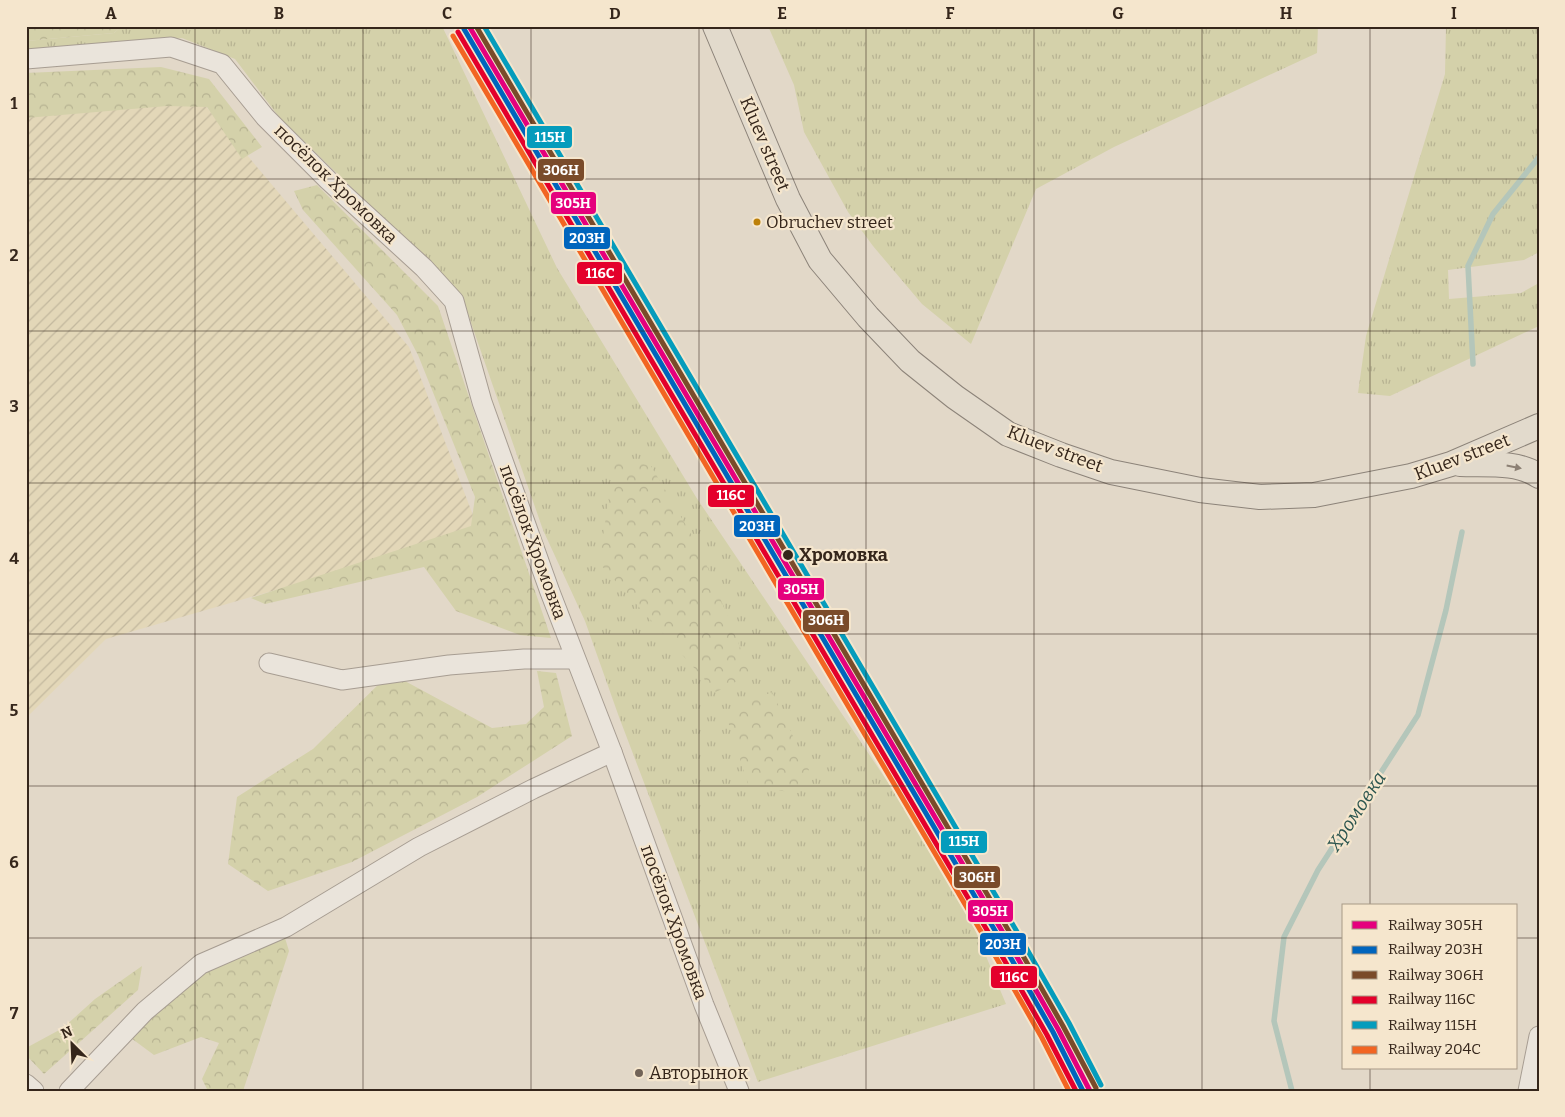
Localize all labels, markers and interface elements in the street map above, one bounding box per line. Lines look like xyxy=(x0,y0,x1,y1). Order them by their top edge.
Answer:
text: A xyxy=(105,4,117,23)
text: B xyxy=(274,4,284,23)
text: C xyxy=(442,4,452,23)
text: D xyxy=(609,4,621,23)
text: E xyxy=(777,4,787,23)
text: F xyxy=(946,4,955,23)
text: G xyxy=(1112,4,1124,23)
text: H xyxy=(1280,4,1293,23)
text: I xyxy=(1451,4,1457,23)
street label: Kluev street xyxy=(735,93,795,195)
text: 1 xyxy=(11,94,18,113)
street label: посёлок Хромовка xyxy=(270,119,402,249)
line badge: 115Н xyxy=(526,125,573,149)
text: 115Н xyxy=(535,129,565,146)
line badge: 306Н xyxy=(537,158,585,182)
text: 306Н xyxy=(543,162,579,179)
line badge: 305Н xyxy=(550,191,597,215)
text: 305Н xyxy=(555,195,591,212)
place label: Obruchev street xyxy=(766,212,893,233)
marker: Obruchev street xyxy=(752,217,762,227)
line badge: 203Н xyxy=(563,226,611,250)
text: 203Н xyxy=(569,230,605,247)
text: 2 xyxy=(9,246,19,265)
line badge: 116С xyxy=(576,261,623,285)
text: 116С xyxy=(585,265,615,282)
text: 3 xyxy=(9,397,19,416)
street label: Kluev street xyxy=(1004,421,1106,477)
street label: Kluev street xyxy=(1411,429,1513,485)
street label: посёлок Хромовка xyxy=(495,462,571,622)
one-way arrow xyxy=(1506,463,1522,471)
line badge: 116С xyxy=(707,484,755,508)
text: 116С xyxy=(716,487,746,504)
line badge: 203Н xyxy=(733,514,781,538)
text: 203Н xyxy=(739,518,775,535)
place label: Хромовка xyxy=(799,544,888,566)
marker: Хромовка xyxy=(781,548,795,562)
text: 4 xyxy=(9,549,19,568)
line badge: 305Н xyxy=(777,577,825,601)
text: 305Н xyxy=(783,581,819,598)
line badge: 306Н xyxy=(802,609,850,633)
text: 306Н xyxy=(808,612,844,629)
text: 5 xyxy=(10,701,19,720)
water label: Хромовка xyxy=(1322,767,1391,856)
line badge: 115Н xyxy=(940,830,988,854)
text: 115Н xyxy=(949,833,979,850)
street label: посёлок Хромовка xyxy=(636,842,712,1002)
text: 6 xyxy=(9,853,19,872)
line badge: 306Н xyxy=(953,865,1001,889)
text: 306Н xyxy=(959,869,995,886)
line badge: 305Н xyxy=(967,899,1014,923)
text: 305Н xyxy=(972,903,1008,920)
legend xyxy=(1342,904,1518,1070)
text: Railway 305Н xyxy=(1388,916,1483,934)
line badge: 203Н xyxy=(979,932,1027,956)
text: 203Н xyxy=(985,936,1021,953)
text: Railway 203Н xyxy=(1388,940,1483,958)
line badge: 116С xyxy=(990,965,1038,989)
text: Railway 306Н xyxy=(1388,966,1484,984)
text: 116С xyxy=(999,969,1029,986)
text: Railway 116С xyxy=(1388,990,1475,1008)
text: 7 xyxy=(10,1004,19,1023)
text: Railway 115Н xyxy=(1388,1016,1477,1034)
north arrow xyxy=(48,1020,98,1070)
text: N xyxy=(59,1023,75,1043)
text: Railway 204С xyxy=(1388,1040,1481,1058)
place label: Авторынок xyxy=(649,1062,748,1084)
marker: Авторынок xyxy=(633,1067,645,1079)

